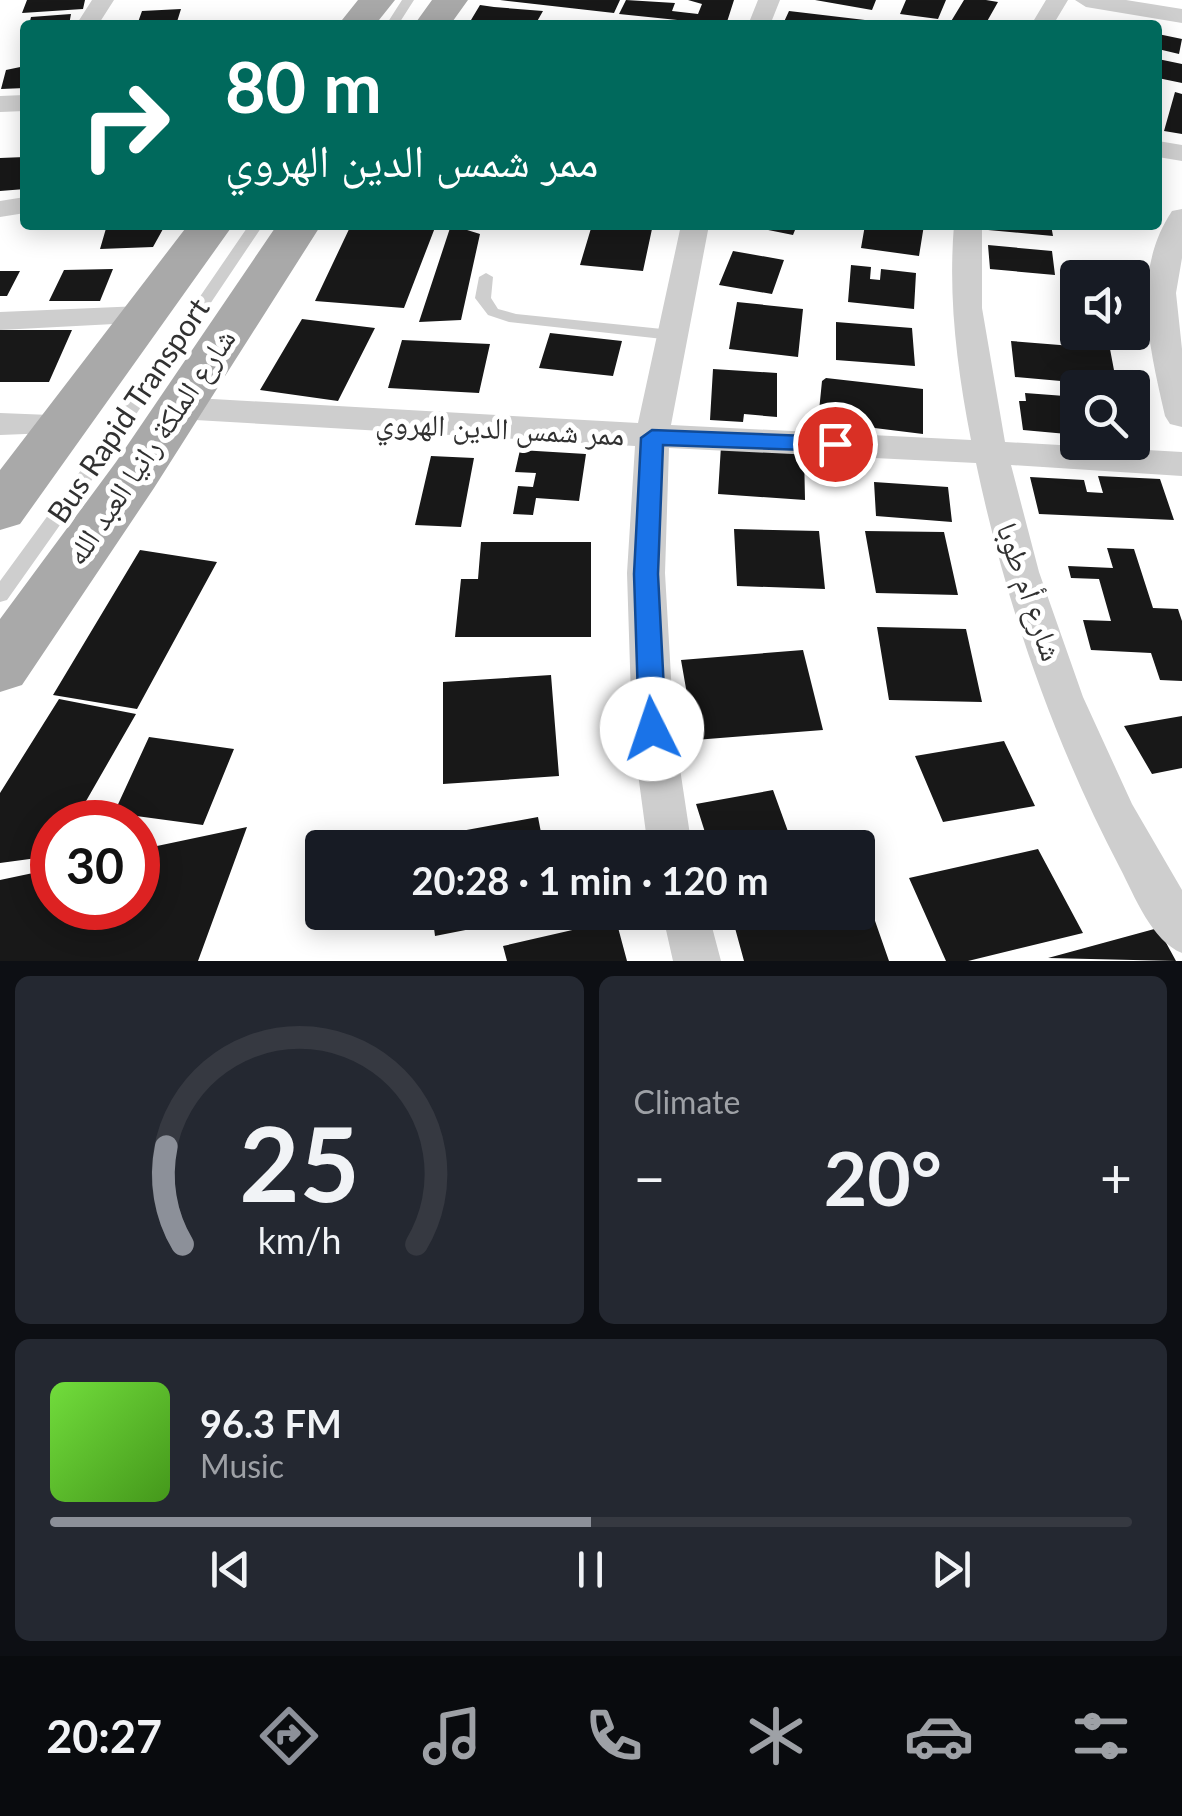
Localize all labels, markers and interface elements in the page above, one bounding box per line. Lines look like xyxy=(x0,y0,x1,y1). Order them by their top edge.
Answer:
text: 80 m xyxy=(225,44,382,128)
icon: right xyxy=(60,60,190,190)
text: ممر شمس الدين الهروي xyxy=(225,133,599,187)
map controls xyxy=(1060,260,1150,460)
button: sound xyxy=(1060,260,1150,350)
street label: Bus Rapid Transport xyxy=(39,291,216,529)
street label: شارع الملكة رانيا العبد الله xyxy=(57,321,244,572)
button: search xyxy=(1060,370,1150,460)
pin xyxy=(793,402,878,487)
street label: ممر شمس الدين الهروي xyxy=(374,403,625,459)
icon: arrive xyxy=(808,417,863,472)
street label: شارع أم طوبا xyxy=(988,517,1071,666)
position arrow xyxy=(600,677,704,781)
speed limit sign: 30 xyxy=(30,800,160,930)
text: 20:28 · 1 min · 120 m xyxy=(411,857,769,903)
text: Climate xyxy=(634,1082,740,1121)
text: 25 xyxy=(239,1099,360,1224)
text: 20° xyxy=(824,1132,942,1222)
text: − xyxy=(634,1144,665,1210)
text: + xyxy=(1100,1144,1132,1210)
text: km/h xyxy=(257,1219,341,1262)
text: 96.3 FM xyxy=(200,1400,342,1446)
text: Music xyxy=(200,1446,284,1485)
icon: previous xyxy=(203,1542,258,1597)
icon: pause xyxy=(563,1542,618,1597)
icon: next xyxy=(924,1542,979,1597)
icon: directions xyxy=(254,1701,324,1771)
icon: music xyxy=(417,1701,487,1771)
icon: phone xyxy=(579,1701,649,1771)
icon: climate xyxy=(741,1701,811,1771)
icon: car xyxy=(904,1701,974,1771)
icon: filters xyxy=(1066,1701,1136,1771)
text: 20:27 xyxy=(46,1709,162,1763)

